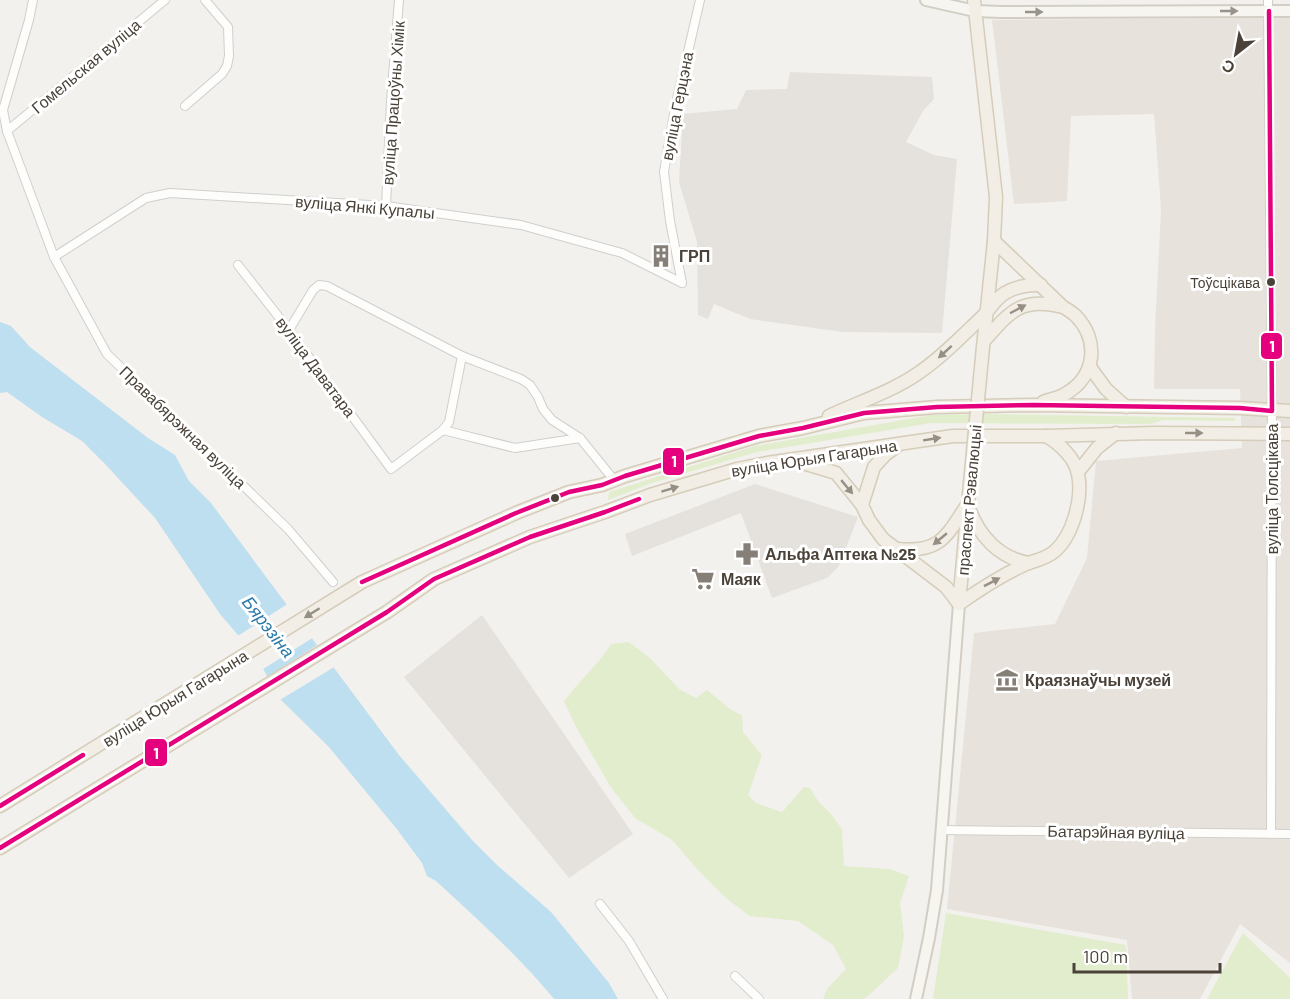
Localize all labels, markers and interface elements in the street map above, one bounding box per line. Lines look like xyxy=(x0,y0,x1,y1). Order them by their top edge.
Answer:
one-way arrow xyxy=(1219,6,1238,16)
one-way arrow xyxy=(1024,7,1043,17)
street label: Гомельская вуліца xyxy=(27,14,144,117)
street label: вуліца Працоўны Хімік xyxy=(377,19,408,186)
north arrow xyxy=(1206,24,1266,84)
street label: вуліца Герцэна xyxy=(657,50,696,162)
text: С xyxy=(1218,56,1238,78)
street label: вуліца Янкі Купалы xyxy=(295,191,436,222)
building icon: ГРП xyxy=(648,243,674,269)
place label: ГРП xyxy=(679,246,710,265)
place label: Тоўсцікава xyxy=(1190,274,1260,291)
marker: Тоўсцікава xyxy=(1265,276,1277,288)
one-way arrow xyxy=(1010,304,1027,314)
street label: вуліца Даватара xyxy=(273,313,360,421)
line badge: 1 xyxy=(1260,332,1283,360)
text: 1 xyxy=(1269,336,1275,355)
one-way arrow xyxy=(938,345,953,358)
street label: Правабярэжная вуліца xyxy=(116,361,250,492)
street label: праспект Рэвалюцыі xyxy=(952,424,985,576)
street label: вуліца Толсцікава xyxy=(1262,424,1281,554)
one-way arrow xyxy=(1184,428,1203,438)
street label: вуліца Юрыя Гагарына xyxy=(730,435,898,480)
one-way arrow xyxy=(922,435,941,444)
line badge: 1 xyxy=(662,447,685,476)
text: 1 xyxy=(671,451,677,470)
one-way arrow xyxy=(841,479,854,495)
one-way arrow xyxy=(661,484,679,493)
unlabelled marker xyxy=(549,492,561,504)
one-way arrow xyxy=(932,533,948,546)
pharmacy icon: Альфа Аптека №25 xyxy=(734,541,760,567)
place label: Альфа Аптека №25 xyxy=(765,544,917,563)
supermarket icon: Маяк xyxy=(690,566,716,592)
place label: Маяк xyxy=(721,569,762,588)
one-way arrow xyxy=(984,577,1001,586)
water label: Бярэзіна xyxy=(238,591,300,662)
one-way arrow xyxy=(304,607,320,618)
street label: вуліца Юрыя Гагарына xyxy=(99,645,251,750)
museum icon: Краязнаўчы музей xyxy=(994,667,1020,693)
place label: Краязнаўчы музей xyxy=(1025,670,1171,689)
line badge: 1 xyxy=(144,738,168,767)
text: 1 xyxy=(153,743,159,762)
street label: Батарэйная вуліца xyxy=(1047,821,1185,842)
scale bar xyxy=(1074,936,1220,974)
text: 100 m xyxy=(1083,945,1128,967)

